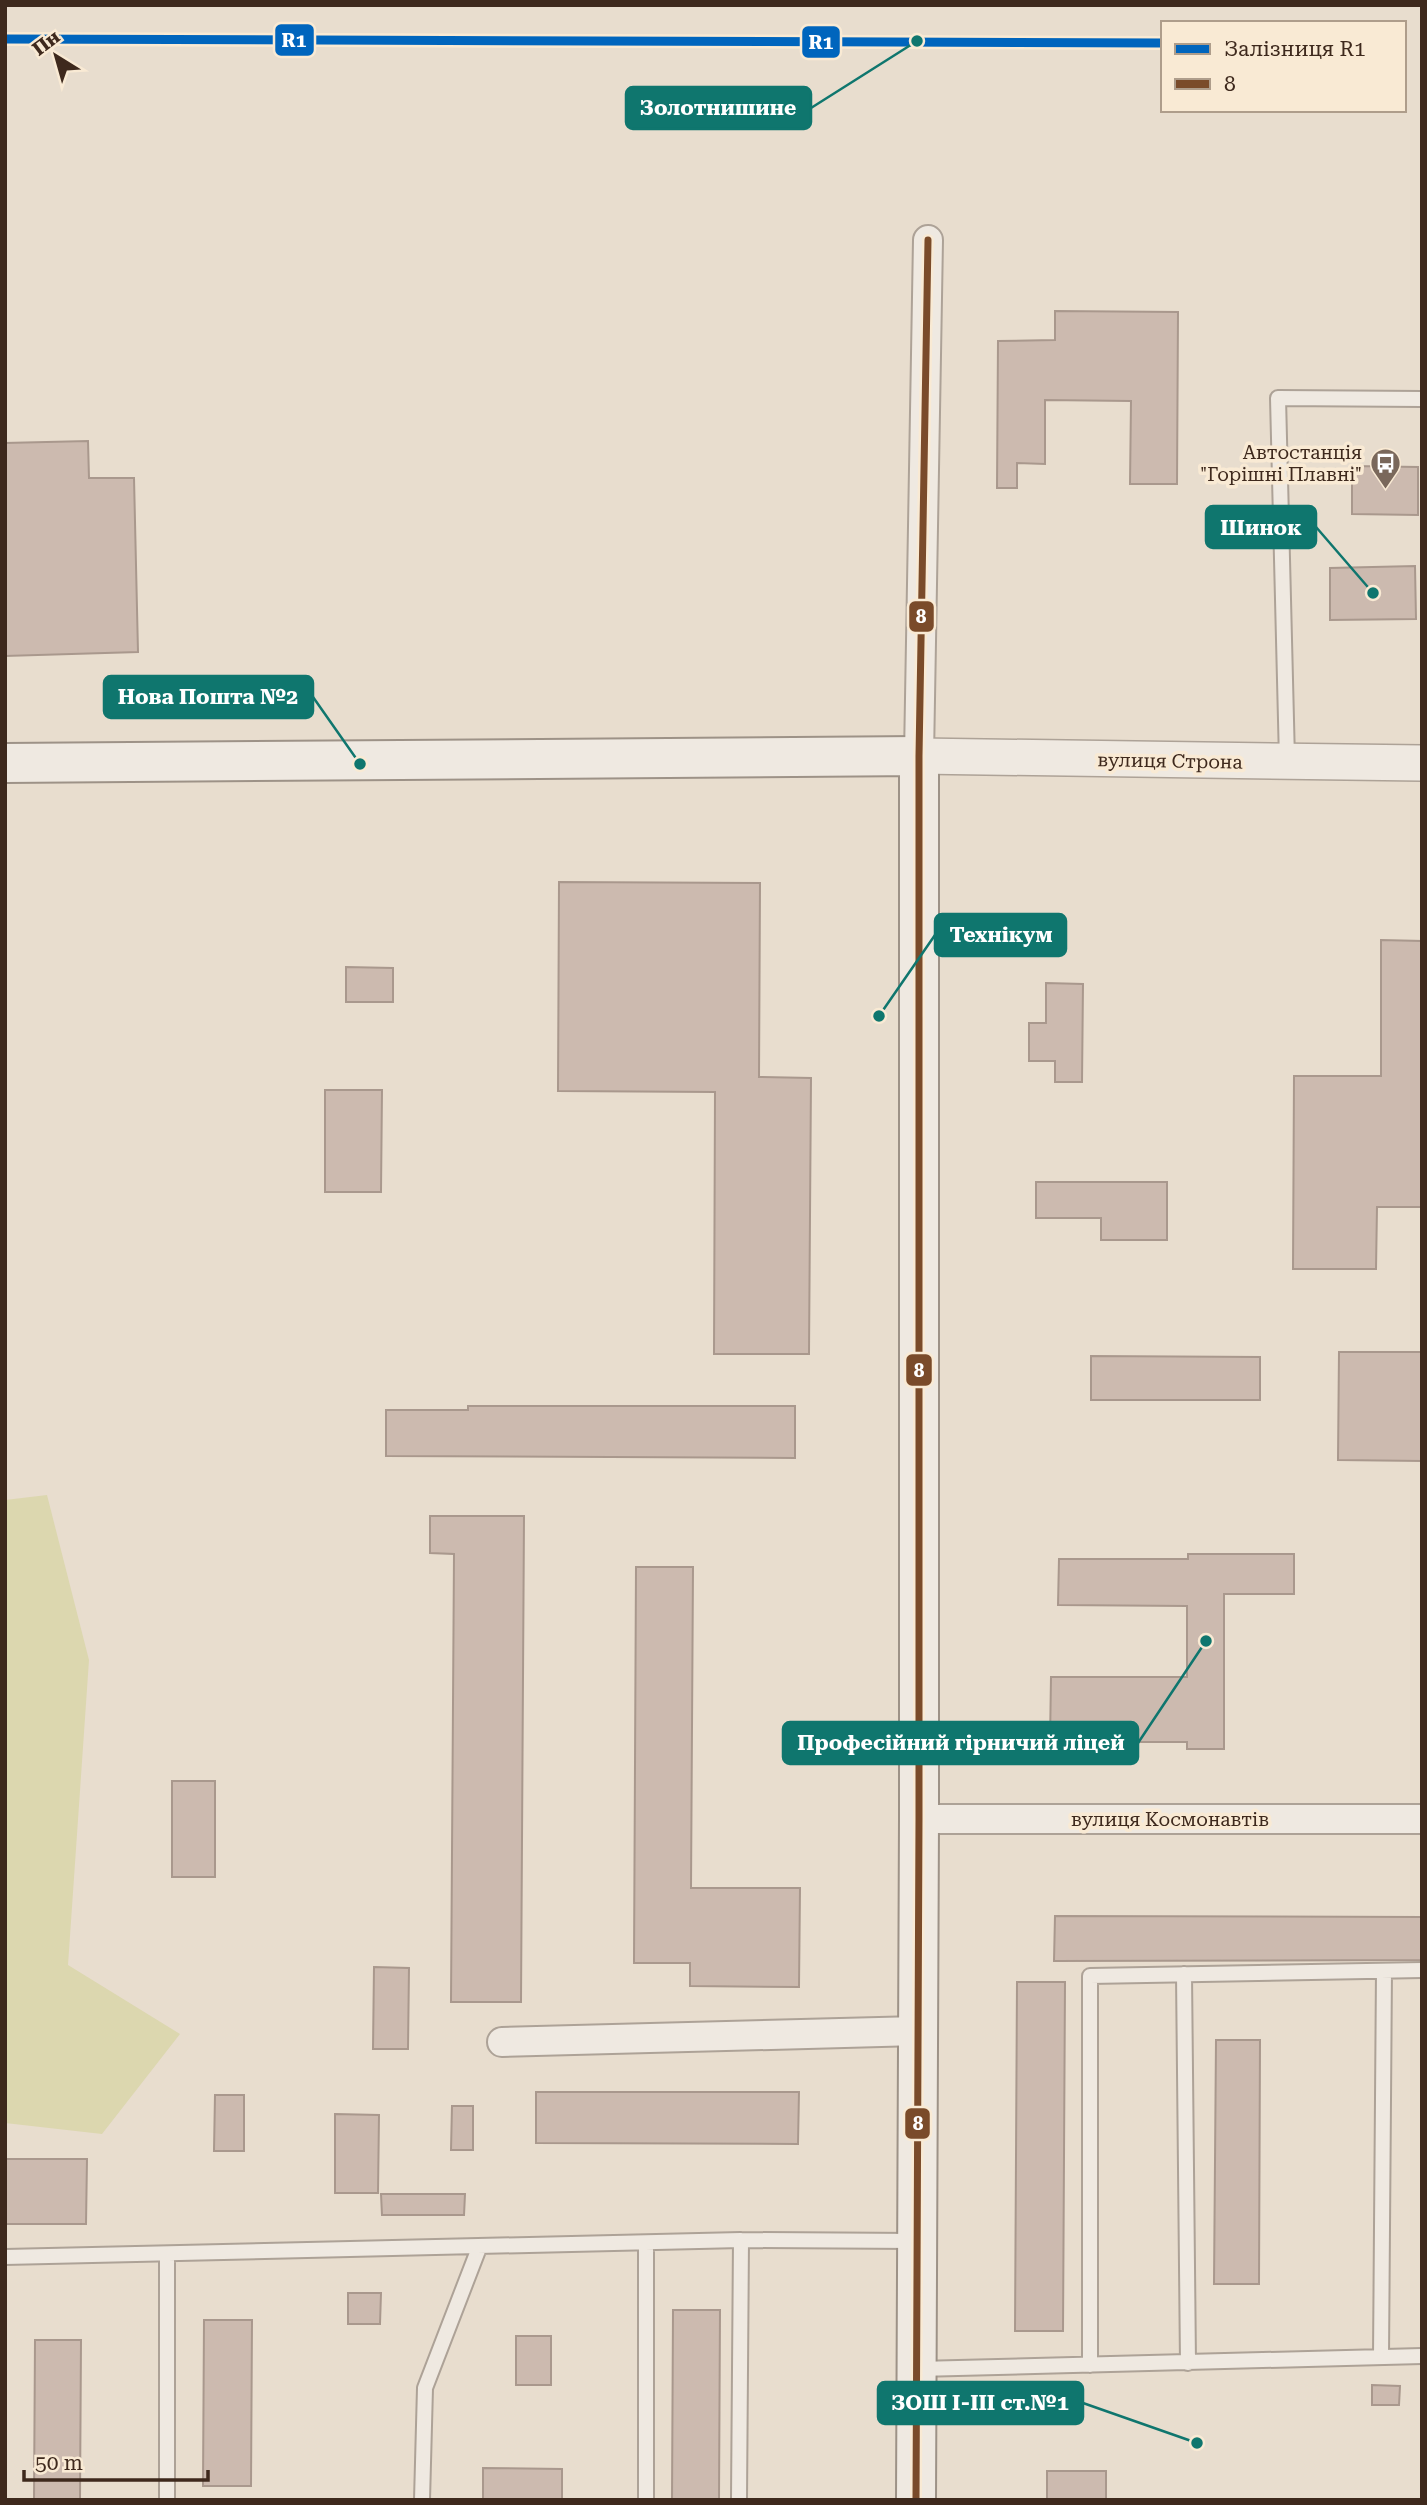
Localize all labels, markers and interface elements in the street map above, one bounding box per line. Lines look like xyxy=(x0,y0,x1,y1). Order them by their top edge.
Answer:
north arrow xyxy=(21,21,91,91)
legend xyxy=(1161,21,1406,112)
line badge: R1 xyxy=(274,23,315,57)
text: Пн xyxy=(28,25,64,61)
line badge: R1 xyxy=(801,25,841,59)
text: R1 xyxy=(282,29,307,52)
text: R1 xyxy=(809,31,834,54)
text: Залізниця R1 xyxy=(1224,37,1366,61)
text: 8 xyxy=(1224,72,1236,96)
callout: Золотнишине xyxy=(626,87,811,129)
text: Золотнишине xyxy=(640,96,796,120)
place label: Автостанція "Горішні Плавні" xyxy=(1200,441,1362,486)
bus stop icon: Автостанція "Горішні Плавні" xyxy=(1368,446,1402,490)
callout: Шинок xyxy=(1206,506,1316,548)
text: Шинок xyxy=(1220,516,1302,540)
line badge: 8 xyxy=(908,600,935,633)
text: 8 xyxy=(916,605,927,628)
callout: Нова Пошта №2 xyxy=(104,676,313,718)
text: Нова Пошта №2 xyxy=(118,685,298,709)
street label: вулиця Строна xyxy=(1097,748,1244,774)
callout: Технікум xyxy=(935,914,1066,956)
text: Технікум xyxy=(949,923,1053,947)
line badge: 8 xyxy=(905,1353,933,1387)
text: 8 xyxy=(914,1359,925,1382)
callout: Професійний гірничий ліцей xyxy=(783,1722,1138,1764)
text: Професійний гірничий ліцей xyxy=(797,1731,1125,1755)
street label: вулиця Космонавтів xyxy=(1071,1808,1269,1831)
line badge: 8 xyxy=(904,2107,931,2140)
text: 8 xyxy=(913,2112,924,2135)
callout: ЗОШ I-III ст.№1 xyxy=(878,2382,1083,2424)
text: ЗОШ I-III ст.№1 xyxy=(891,2391,1069,2415)
scale bar xyxy=(24,2438,208,2482)
text: 50 m xyxy=(35,2451,83,2475)

